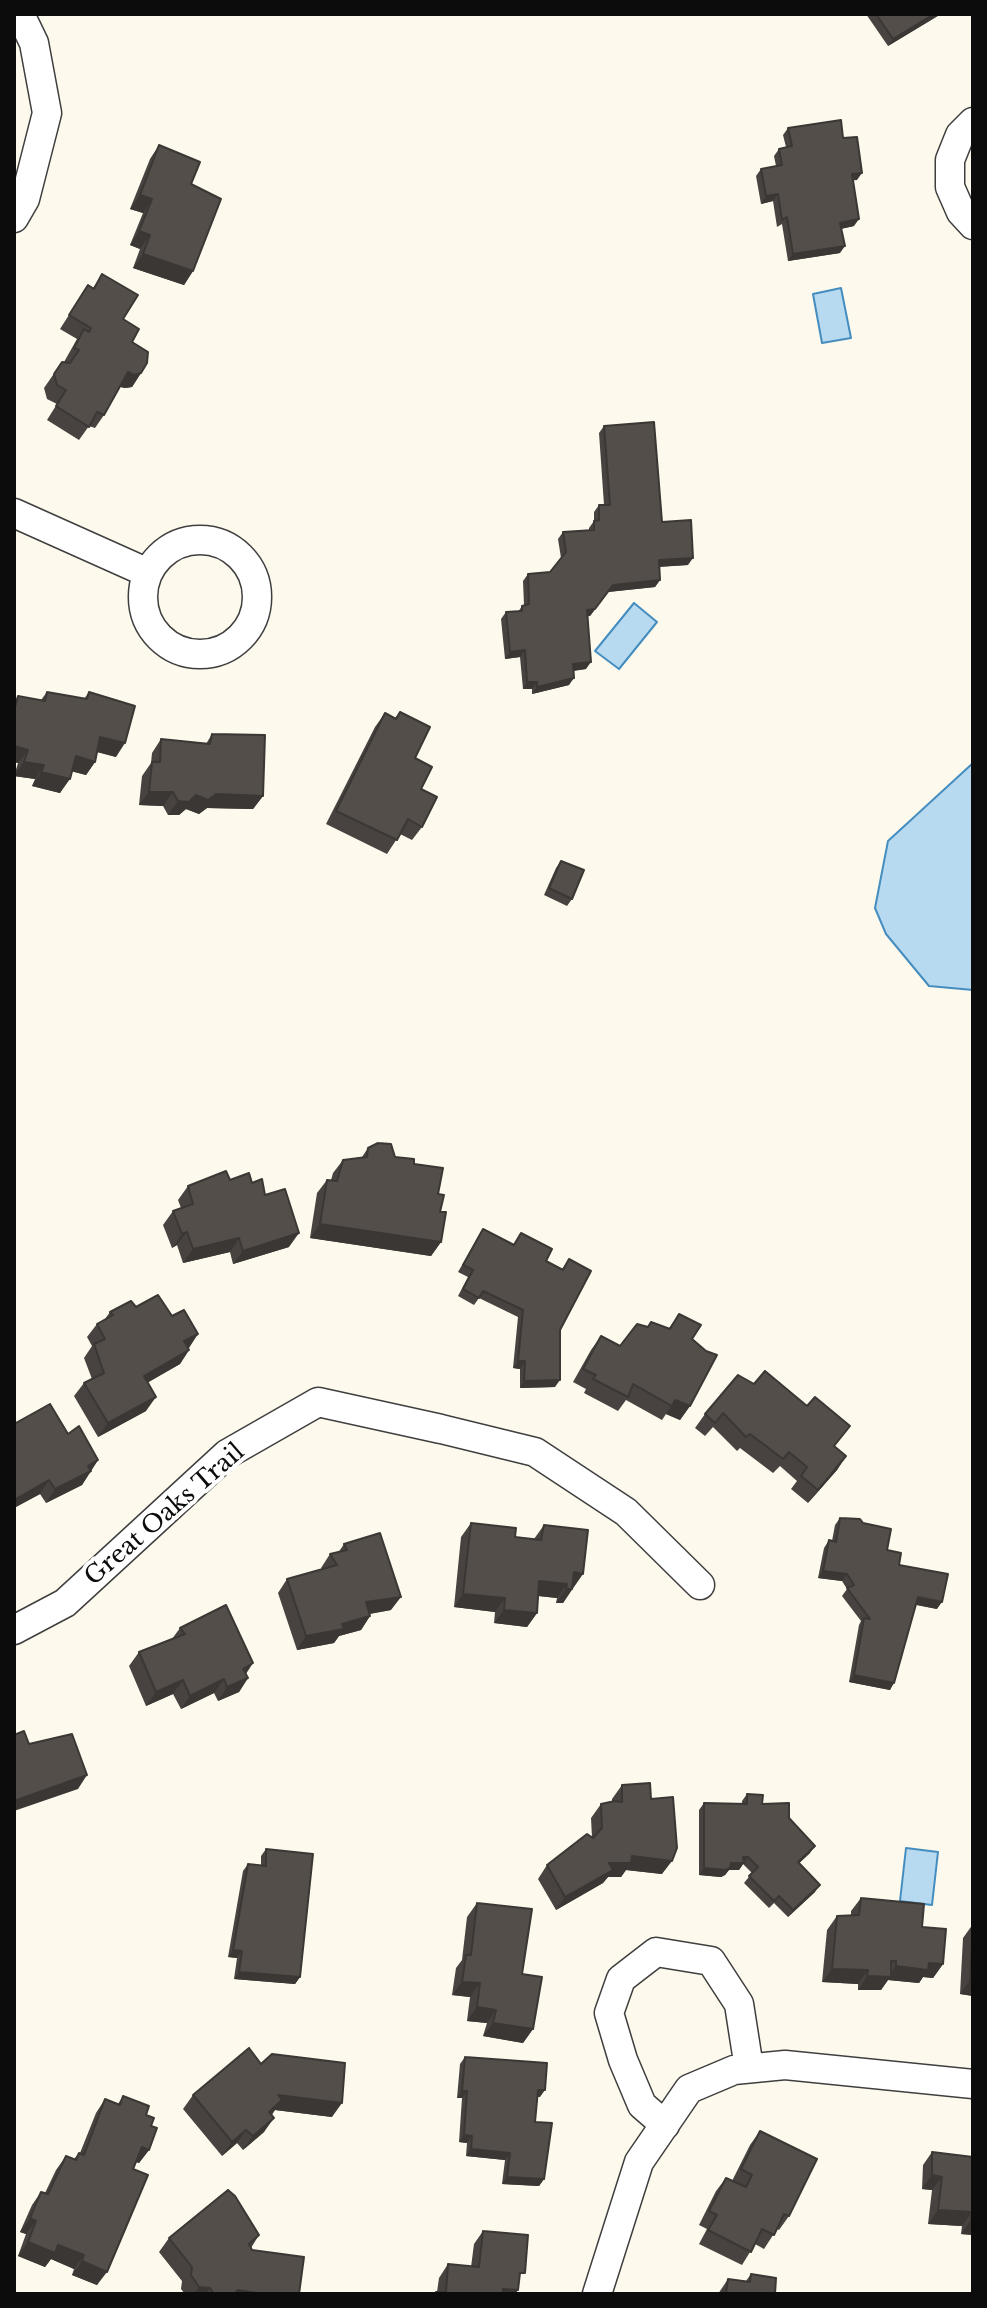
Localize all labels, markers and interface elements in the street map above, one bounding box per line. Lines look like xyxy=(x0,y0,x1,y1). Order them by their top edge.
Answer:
street label: Great Oaks Trail xyxy=(79,1438,251,1592)

